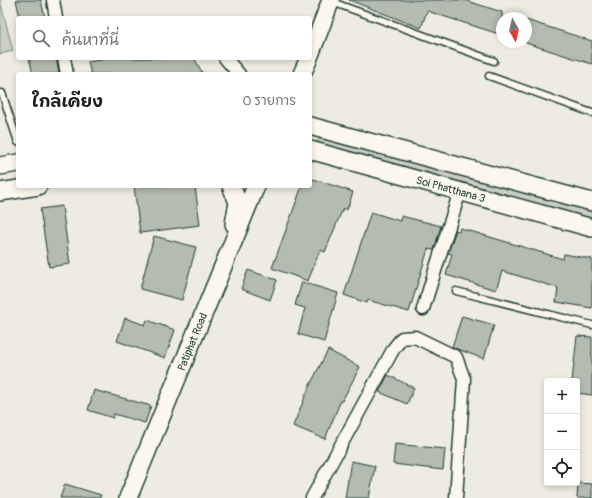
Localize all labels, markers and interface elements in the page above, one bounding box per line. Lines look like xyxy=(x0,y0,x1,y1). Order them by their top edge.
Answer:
north arrow xyxy=(496,12,532,48)
search box xyxy=(16,16,312,60)
icon: search xyxy=(30,27,52,49)
text: ค้นหาที่นี่ xyxy=(62,31,119,50)
text: ใกล้เคียง xyxy=(32,91,103,112)
text: 0 รายการ xyxy=(243,93,296,109)
street label: Soi Phatthana 3 xyxy=(415,173,487,205)
street label: Patiphat Road xyxy=(174,311,210,373)
map controls xyxy=(544,378,580,486)
button: + xyxy=(544,378,580,414)
button: − xyxy=(544,414,580,450)
button: locate xyxy=(544,450,580,486)

